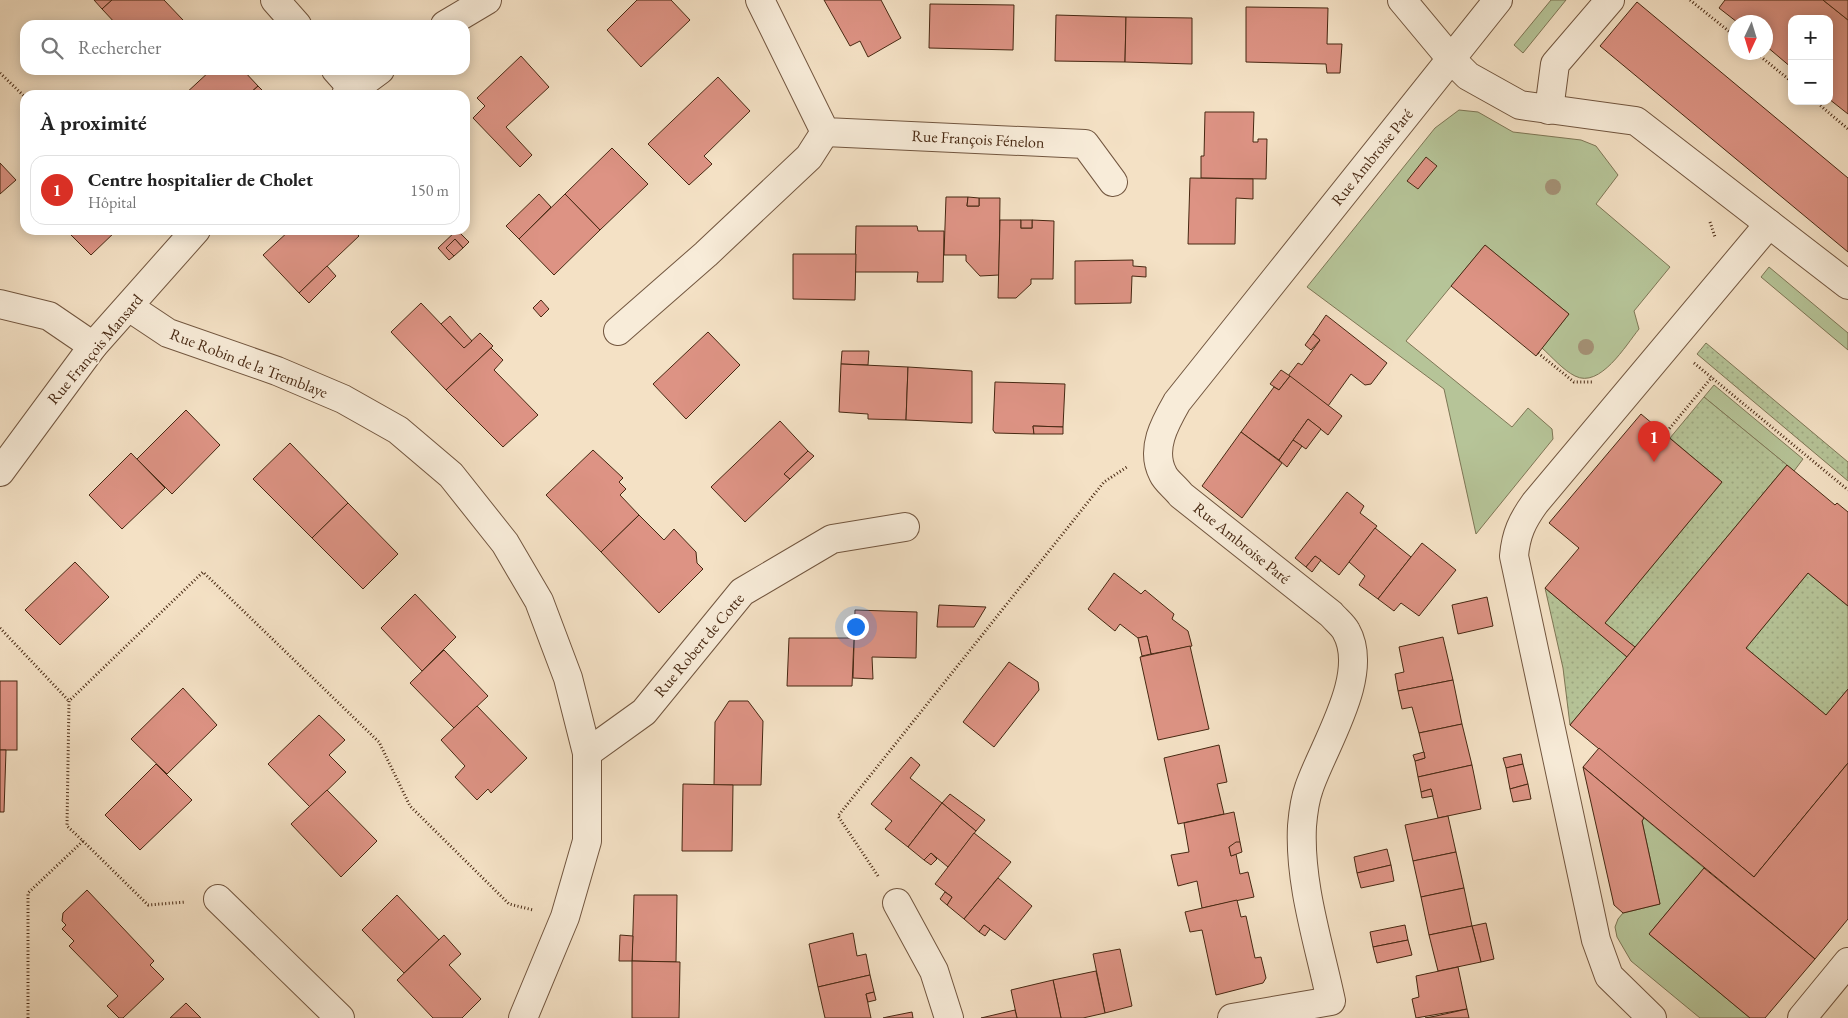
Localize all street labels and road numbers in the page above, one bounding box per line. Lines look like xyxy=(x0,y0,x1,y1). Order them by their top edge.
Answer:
street label: Rue Ambroise Paré xyxy=(1326,104,1418,210)
street label: Rue François Fénelon xyxy=(911,125,1045,153)
street label: Rue François Mansard xyxy=(43,289,148,409)
street label: Rue Robin de la Tremblaye xyxy=(167,323,331,403)
street label: Rue Ambroise Paré xyxy=(1189,497,1295,589)
street label: Rue Robert de Cotte xyxy=(649,589,749,701)

